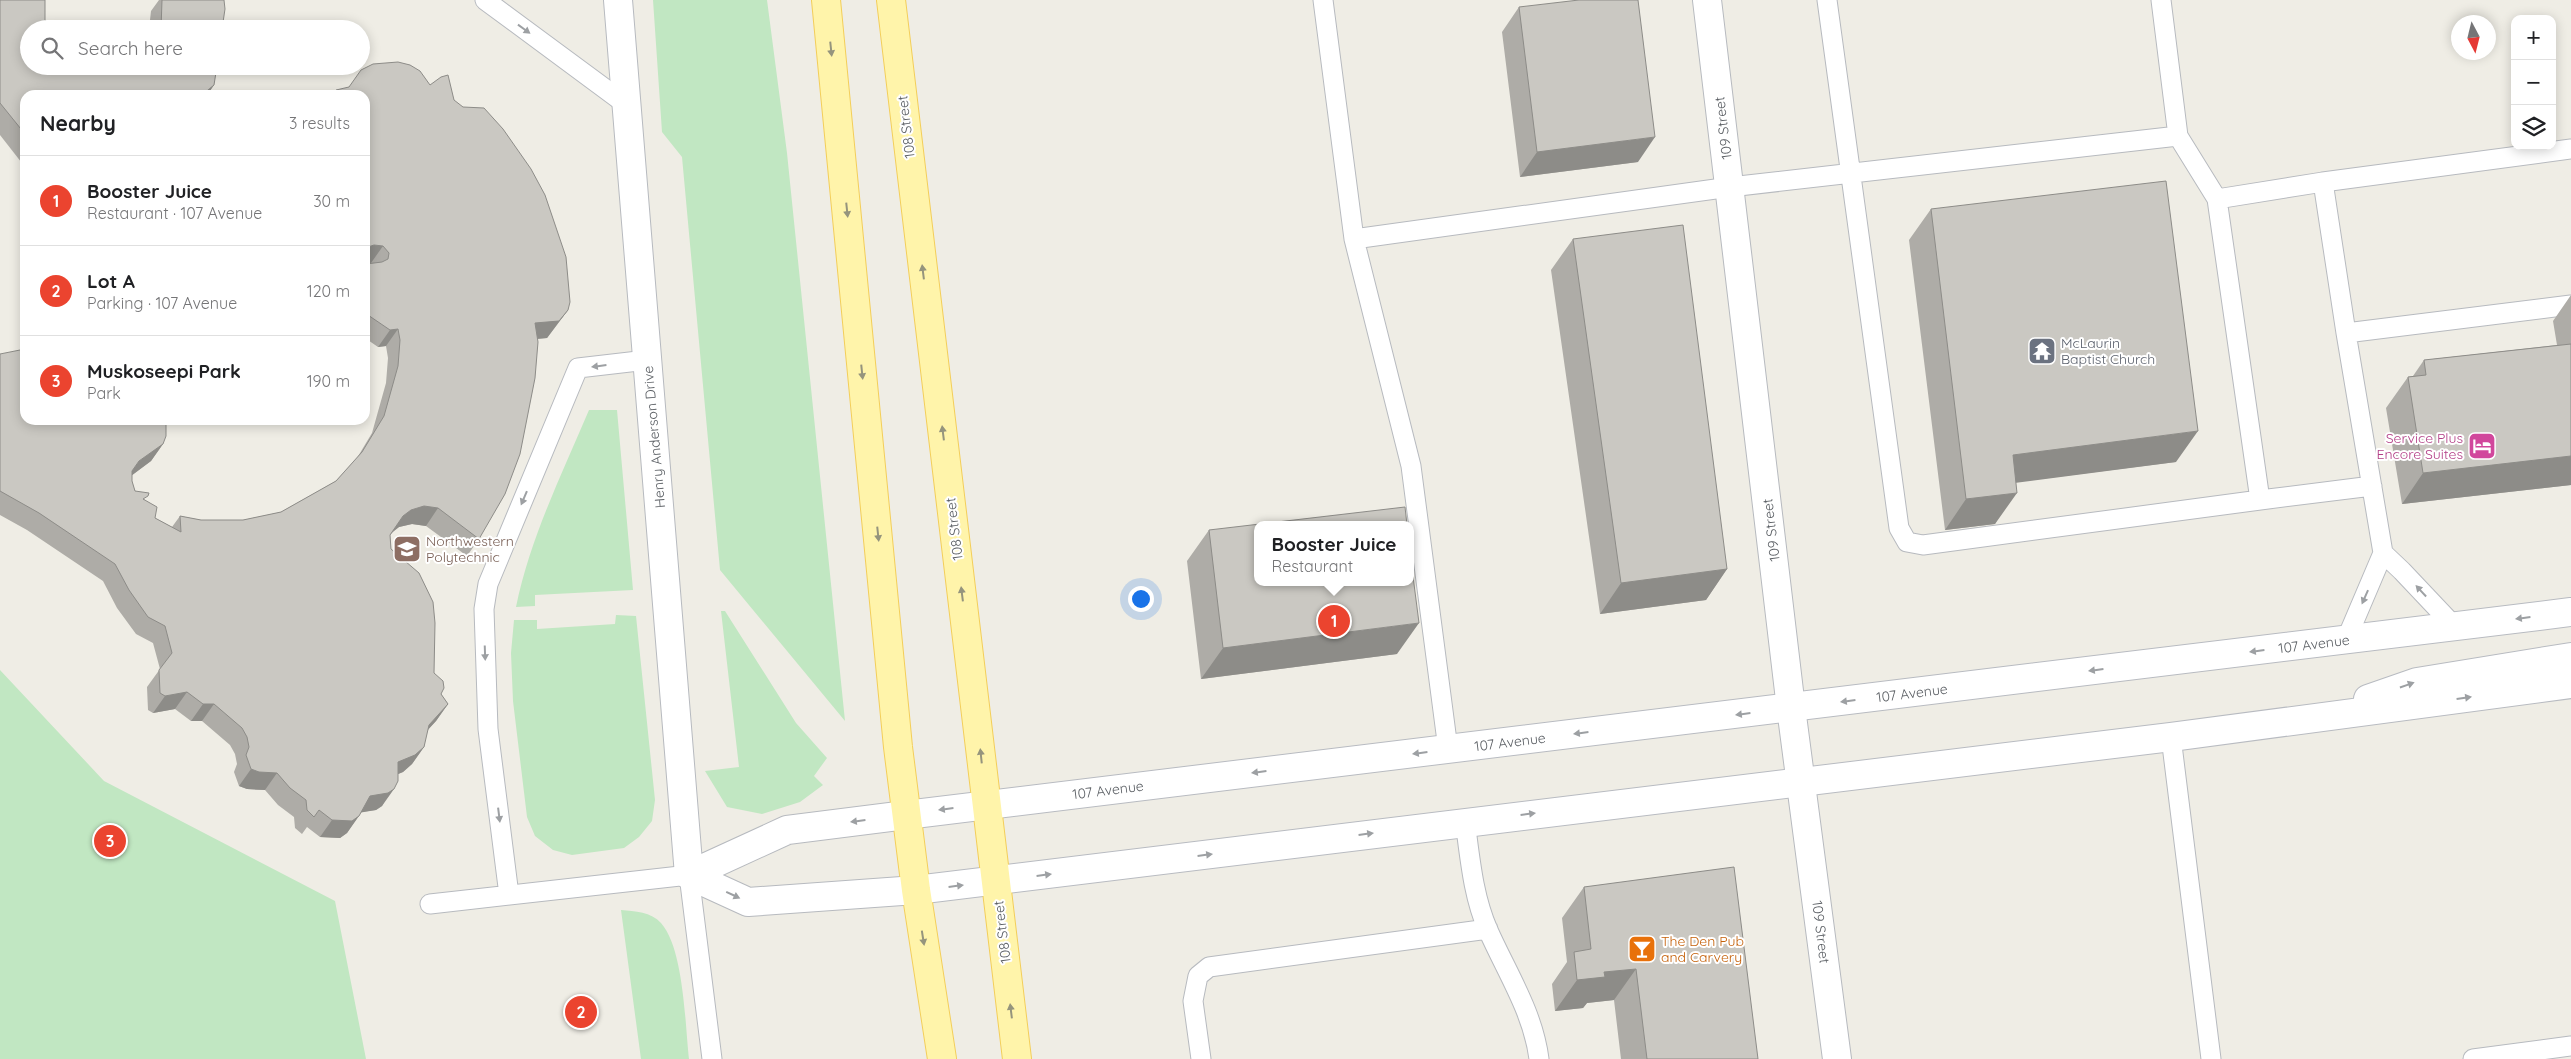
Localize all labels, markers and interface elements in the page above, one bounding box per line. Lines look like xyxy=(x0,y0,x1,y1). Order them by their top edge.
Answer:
north arrow xyxy=(2451,15,2496,60)
map controls xyxy=(2511,15,2556,150)
button: + xyxy=(2511,15,2556,60)
search box xyxy=(20,20,370,75)
one-way arrow xyxy=(517,24,530,35)
icon: search xyxy=(38,34,66,62)
text: Search here xyxy=(78,36,183,60)
one-way arrow xyxy=(827,41,835,57)
button: − xyxy=(2511,60,2556,105)
street label: 108 Street xyxy=(893,94,919,159)
street label: 109 Street xyxy=(1710,95,1736,161)
button: layers xyxy=(2511,105,2556,150)
text: Nearby xyxy=(40,110,116,136)
text: 3 results xyxy=(289,113,350,133)
text: Booster Juice xyxy=(87,179,212,203)
text: 1 xyxy=(53,191,59,211)
text: 30 m xyxy=(313,191,350,211)
text: Restaurant · 107 Avenue xyxy=(87,203,262,223)
one-way arrow xyxy=(843,203,851,219)
one-way arrow xyxy=(919,263,927,279)
text: Lot A xyxy=(87,269,135,293)
text: 2 xyxy=(51,281,61,301)
text: 120 m xyxy=(307,281,350,301)
text: Parking · 107 Avenue xyxy=(87,293,237,313)
place label: McLaurin Baptist Church xyxy=(2061,334,2155,368)
temple icon: McLaurin Baptist Church xyxy=(2027,336,2057,366)
text: Muskoseepi Park xyxy=(87,359,241,383)
one-way arrow xyxy=(591,362,607,370)
one-way arrow xyxy=(858,364,866,380)
street label: Henry Anderson Drive xyxy=(639,365,669,509)
text: 3 xyxy=(52,371,60,391)
text: 190 m xyxy=(307,371,350,391)
text: Park xyxy=(87,383,121,403)
one-way arrow xyxy=(939,425,947,441)
place label: Service Plus Encore Suites xyxy=(2376,429,2463,463)
hotel icon: Service Plus Encore Suites xyxy=(2467,431,2497,461)
one-way arrow xyxy=(519,491,527,505)
street label: 108 Street xyxy=(941,496,967,561)
street label: 109 Street xyxy=(1758,497,1784,563)
popup xyxy=(1254,521,1414,586)
one-way arrow xyxy=(874,526,882,542)
place label: Northwestern Polytechnic xyxy=(426,532,514,566)
text: Booster Juice xyxy=(1272,532,1396,556)
school or university icon: Northwestern Polytechnic xyxy=(392,534,422,564)
text: Restaurant xyxy=(1272,556,1353,576)
one-way arrow xyxy=(2415,585,2427,597)
one-way arrow xyxy=(958,586,966,602)
your location xyxy=(1128,586,1154,612)
one-way arrow xyxy=(2360,590,2368,604)
pin: 1 xyxy=(1318,602,1350,640)
one-way arrow xyxy=(2514,614,2530,622)
street label: 107 Avenue xyxy=(2277,631,2351,657)
one-way arrow xyxy=(482,645,490,661)
one-way arrow xyxy=(2249,647,2265,655)
one-way arrow xyxy=(2087,667,2103,675)
street label: 107 Avenue xyxy=(1875,680,1949,706)
one-way arrow xyxy=(2400,681,2415,688)
one-way arrow xyxy=(2457,694,2473,702)
one-way arrow xyxy=(1839,697,1855,705)
one-way arrow xyxy=(1734,710,1750,718)
street label: 107 Avenue xyxy=(1473,729,1547,755)
one-way arrow xyxy=(1573,729,1589,737)
one-way arrow xyxy=(977,747,985,763)
one-way arrow xyxy=(1412,749,1428,757)
one-way arrow xyxy=(1250,768,1266,776)
street label: 107 Avenue xyxy=(1071,777,1145,803)
one-way arrow xyxy=(938,806,954,814)
one-way arrow xyxy=(495,807,503,823)
one-way arrow xyxy=(1520,810,1536,818)
one-way arrow xyxy=(849,817,865,825)
pin: 3 xyxy=(94,822,126,860)
one-way arrow xyxy=(1359,830,1375,838)
one-way arrow xyxy=(1197,851,1213,859)
one-way arrow xyxy=(1036,871,1052,879)
one-way arrow xyxy=(948,882,964,890)
one-way arrow xyxy=(726,891,740,899)
street label: 108 Street xyxy=(989,899,1015,964)
street label: 109 Street xyxy=(1808,899,1834,965)
one-way arrow xyxy=(920,931,928,947)
place label: The Den Pub and Carvery xyxy=(1661,932,1744,966)
bar icon: The Den Pub and Carvery xyxy=(1627,934,1657,964)
pin: 2 xyxy=(565,993,597,1031)
one-way arrow xyxy=(1007,1002,1015,1018)

